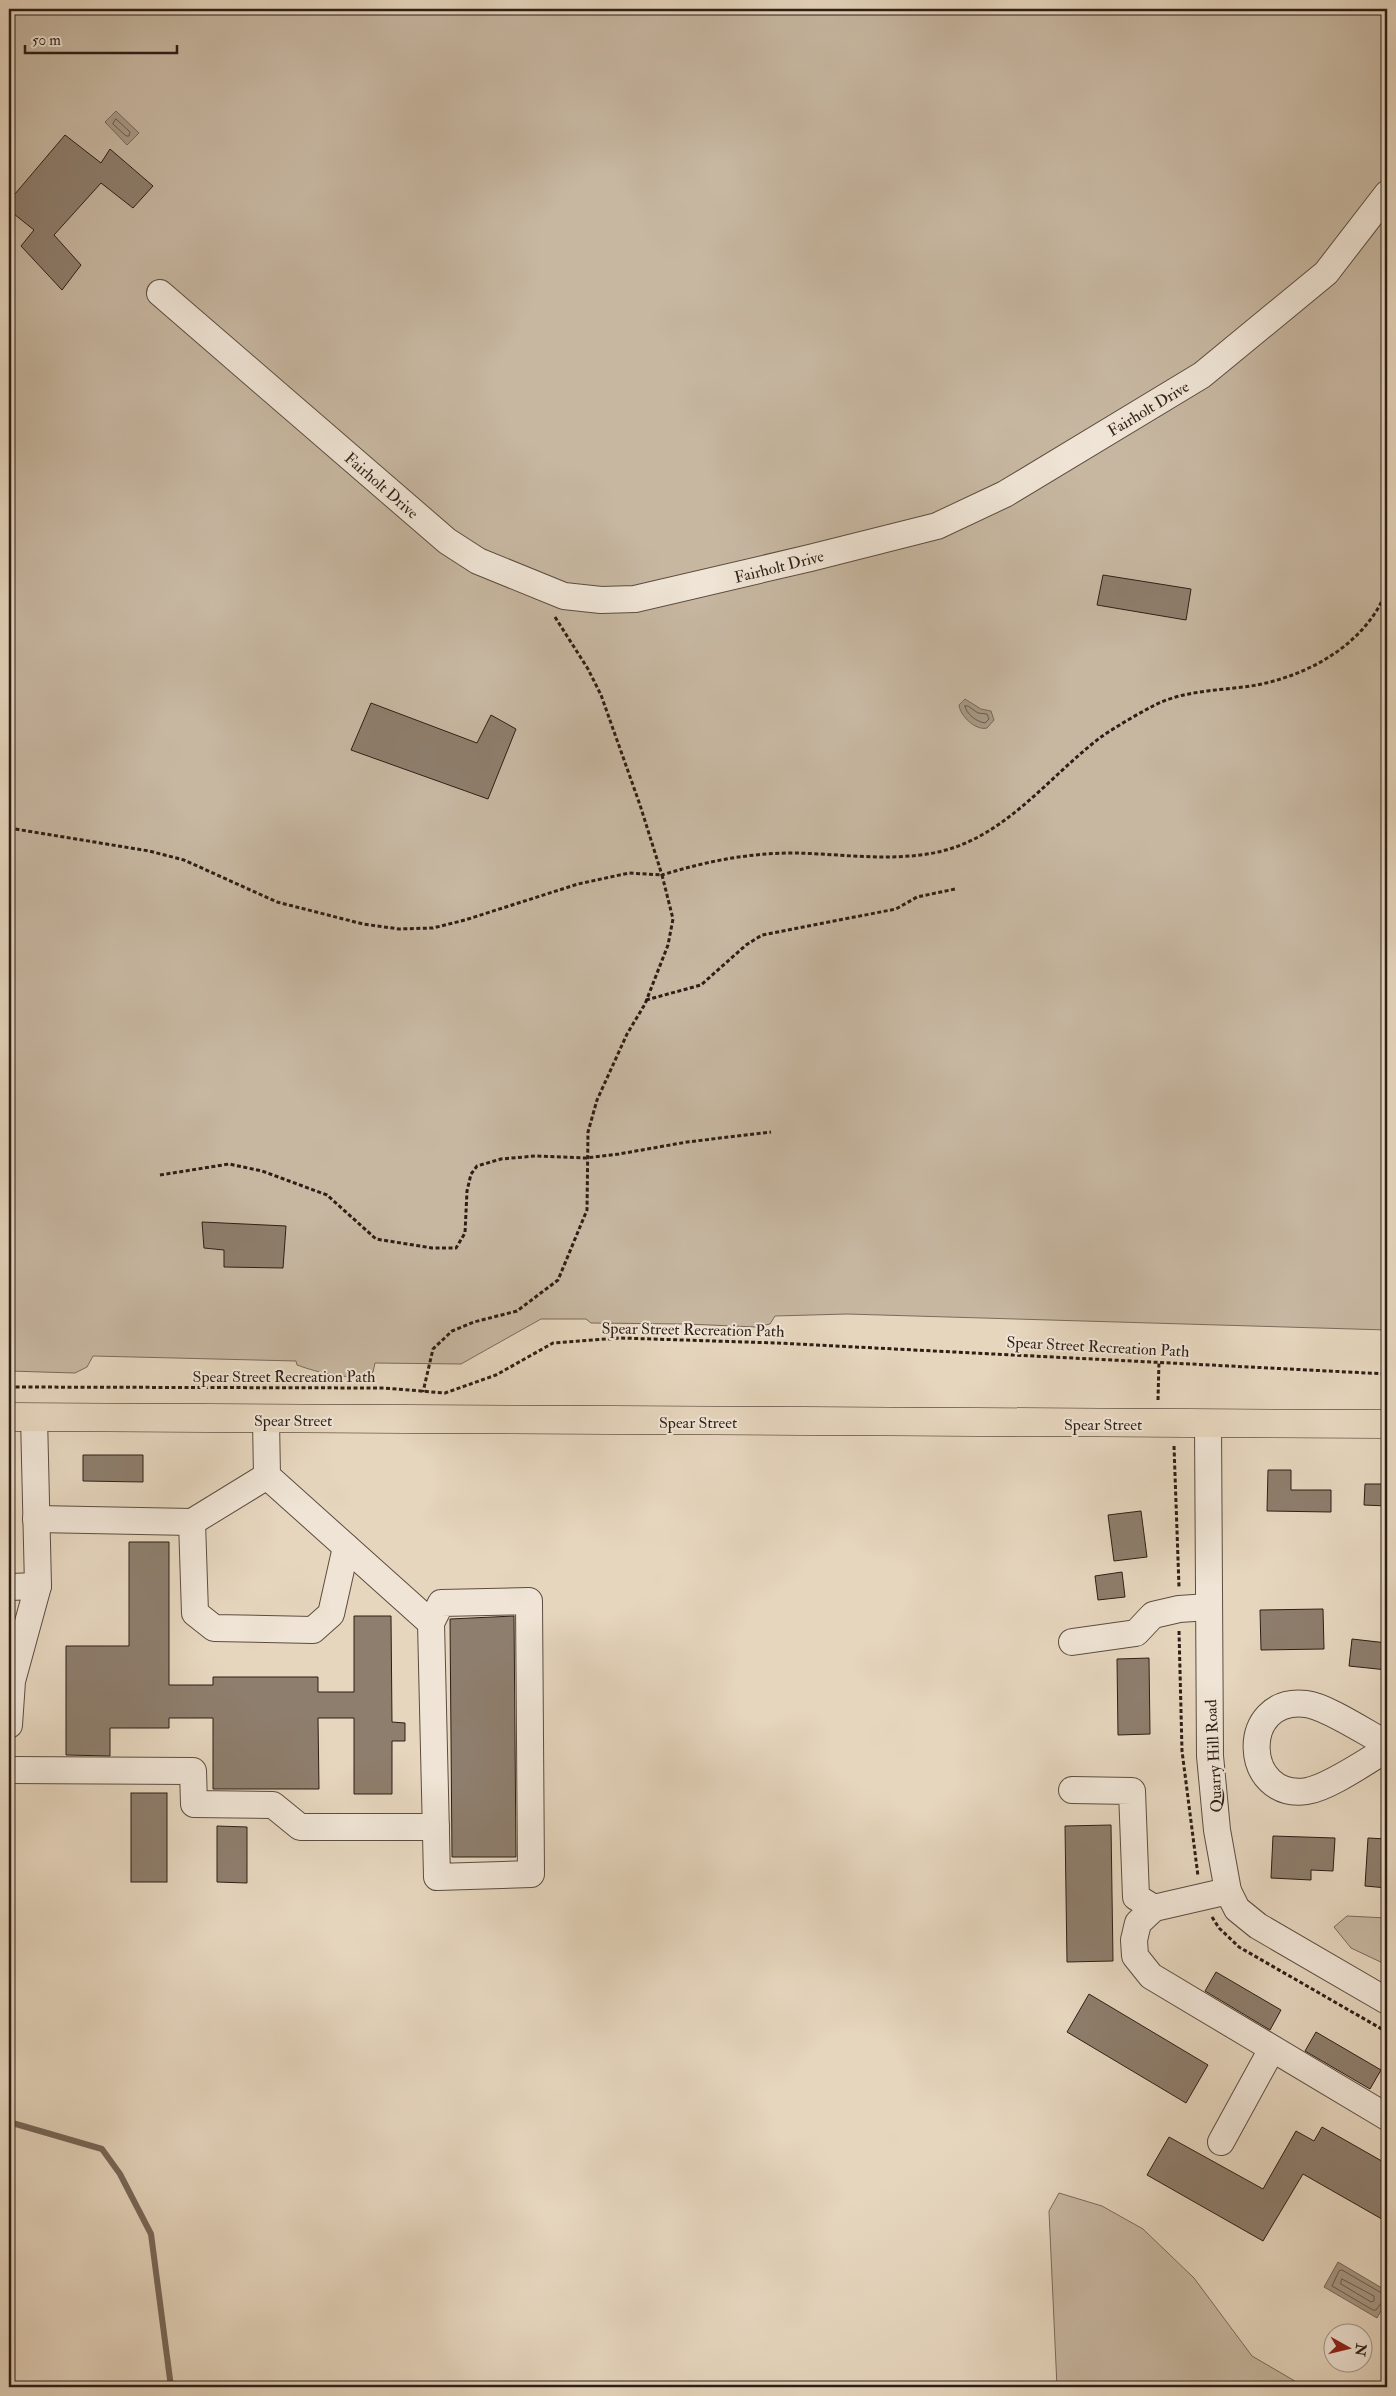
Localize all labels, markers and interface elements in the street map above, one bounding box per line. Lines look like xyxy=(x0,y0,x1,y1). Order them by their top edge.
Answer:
scale bar xyxy=(25,22,178,54)
text: 50 m xyxy=(32,31,61,50)
street label: Fairholt Drive xyxy=(1104,377,1193,441)
street label: Fairholt Drive xyxy=(340,448,423,524)
street label: Fairholt Drive xyxy=(732,546,826,588)
street label: Spear Street Recreation Path xyxy=(601,1318,785,1343)
street label: Spear Street Recreation Path xyxy=(1006,1332,1190,1363)
street label: Spear Street Recreation Path xyxy=(193,1367,376,1388)
street label: Spear Street xyxy=(254,1411,332,1432)
street label: Spear Street xyxy=(659,1413,737,1434)
street label: Spear Street xyxy=(1064,1415,1142,1436)
street label: Quarry Hill Road xyxy=(1201,1699,1227,1813)
north arrow xyxy=(1324,2324,1374,2374)
text: N xyxy=(1351,2341,1370,2358)

